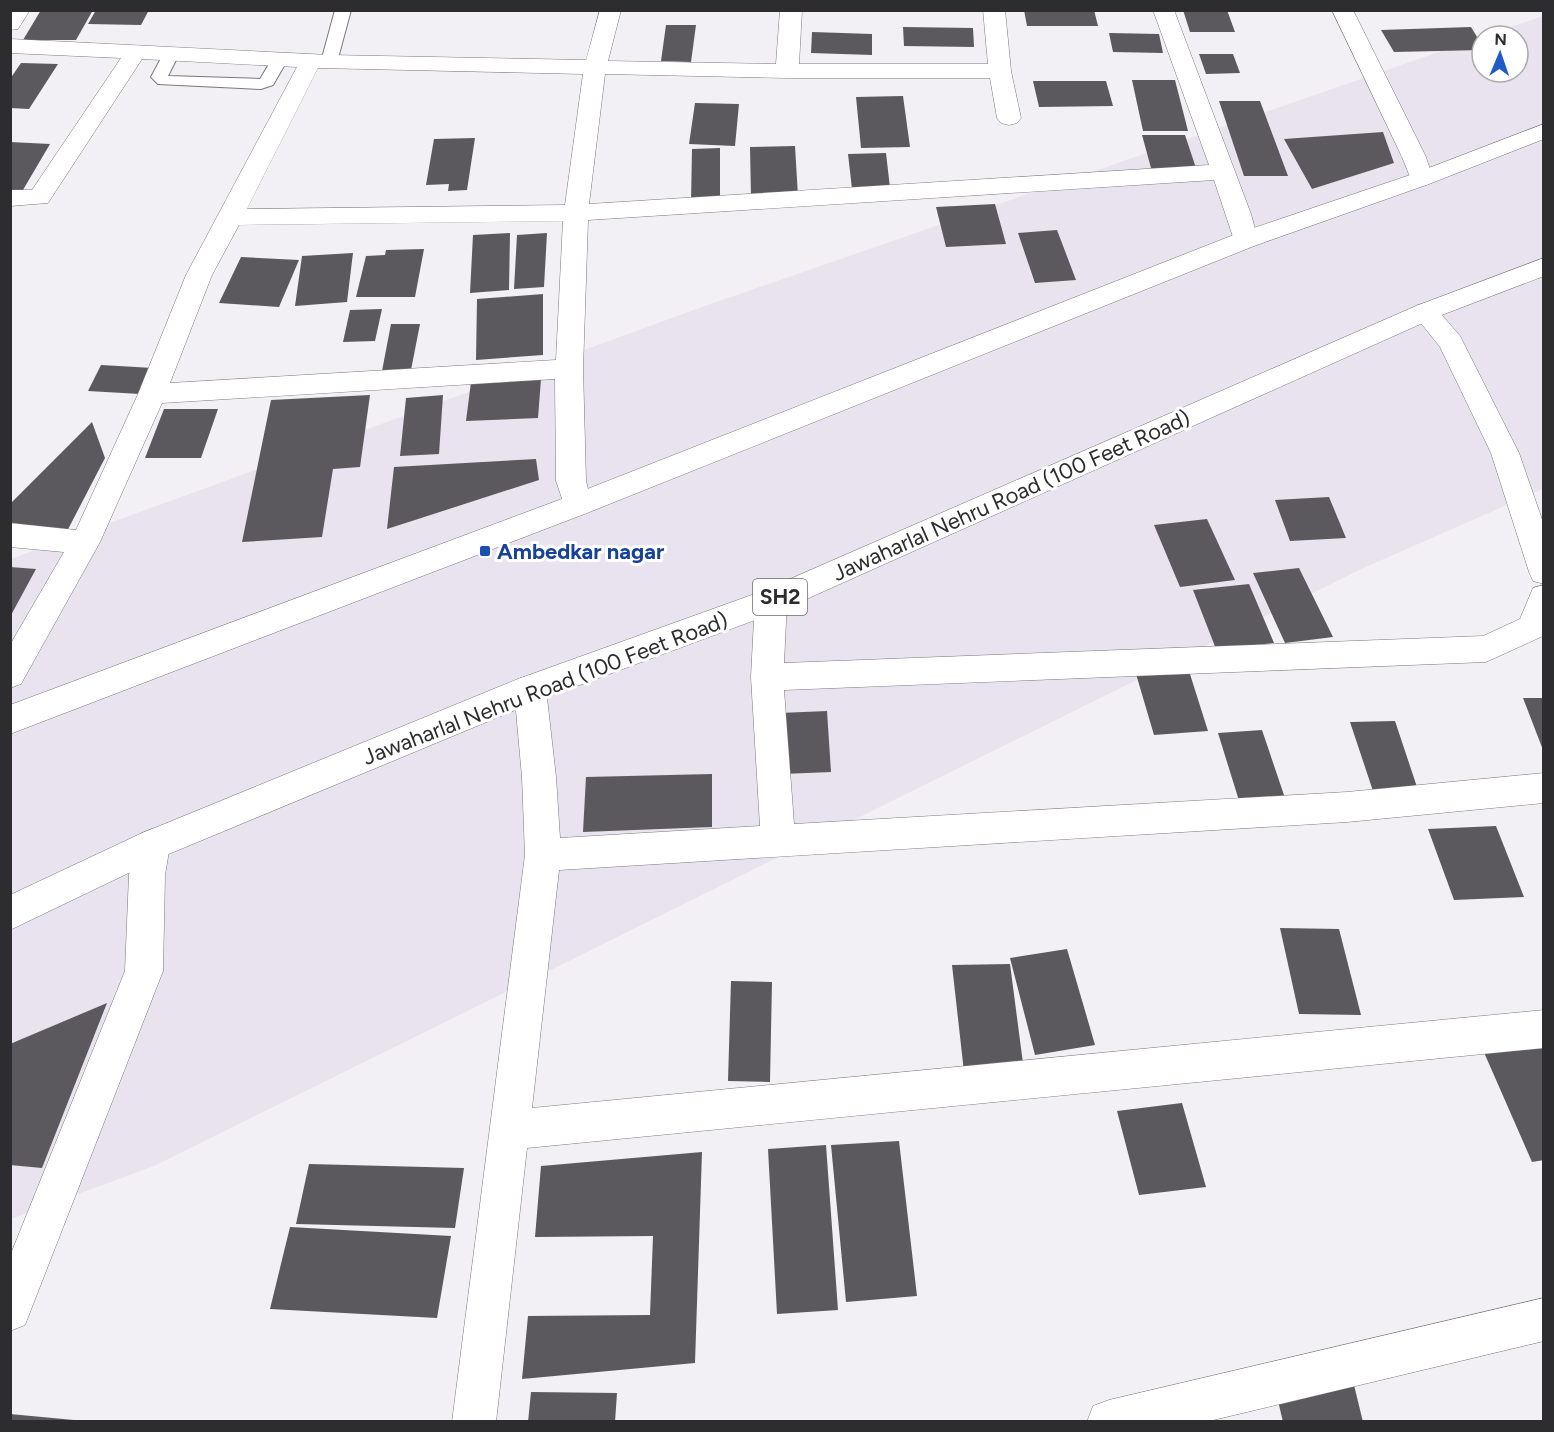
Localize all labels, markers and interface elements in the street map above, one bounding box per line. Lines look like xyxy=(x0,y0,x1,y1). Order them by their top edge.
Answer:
north arrow xyxy=(1470,24,1530,84)
text: N xyxy=(1494,30,1507,49)
street label: Jawaharlal Nehru Road (100 Feet Road) xyxy=(828,404,1194,587)
place label: Ambedkar nagar xyxy=(497,538,665,565)
marker: Ambedkar nagar xyxy=(478,544,492,558)
road number: SH2 xyxy=(753,579,807,615)
street label: Jawaharlal Nehru Road (100 Feet Road) xyxy=(359,606,732,771)

